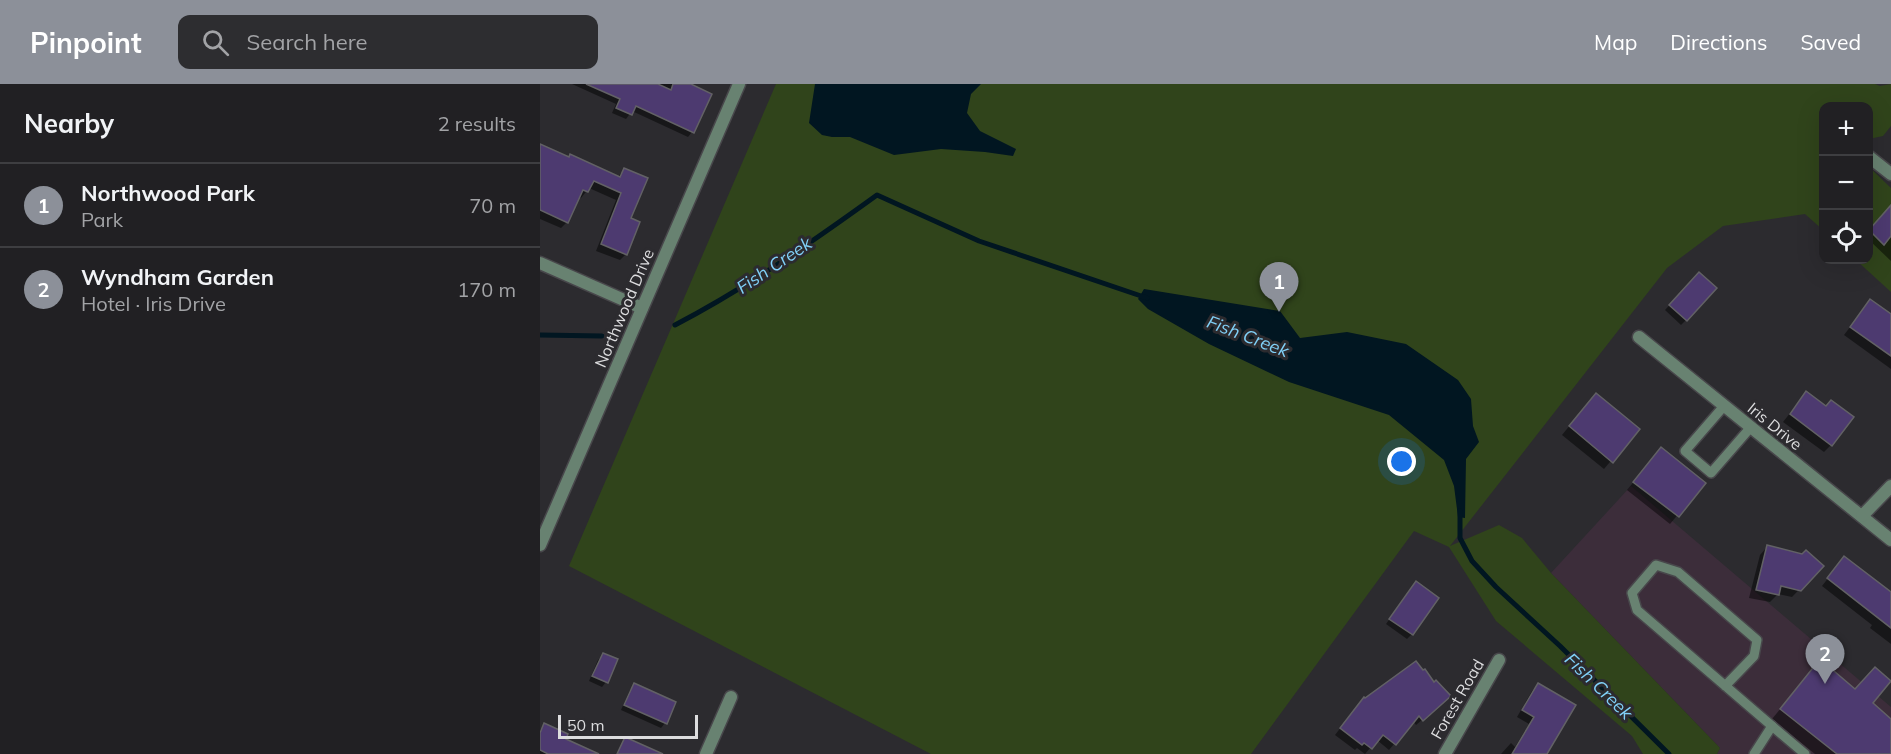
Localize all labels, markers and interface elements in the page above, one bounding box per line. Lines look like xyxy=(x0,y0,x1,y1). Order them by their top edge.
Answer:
search box xyxy=(178,15,598,69)
text: Pinpoint xyxy=(30,25,142,60)
icon: search xyxy=(199,26,232,59)
text: Search here xyxy=(247,28,368,56)
text: Map xyxy=(1594,29,1637,55)
text: Directions xyxy=(1670,29,1767,55)
text: Saved xyxy=(1800,29,1861,55)
map controls xyxy=(1819,102,1873,264)
button: + xyxy=(1819,102,1873,156)
text: Nearby xyxy=(24,107,114,140)
text: 2 results xyxy=(438,111,516,136)
button: − xyxy=(1819,156,1873,210)
text: Northwood Park xyxy=(81,179,255,207)
text: 1 xyxy=(38,193,50,218)
text: 70 m xyxy=(469,193,516,218)
text: Park xyxy=(81,207,123,232)
button: locate xyxy=(1819,210,1873,264)
water label: Fish Creek xyxy=(732,231,817,299)
street label: Northwood Drive xyxy=(590,246,658,370)
pin: 1 xyxy=(1260,262,1298,312)
text: Wyndham Garden xyxy=(81,263,274,291)
text: 2 xyxy=(38,277,50,302)
text: 170 m xyxy=(457,277,516,302)
text: Hotel · Iris Drive xyxy=(81,291,226,316)
water label: Fish Creek xyxy=(1204,310,1293,362)
street label: Iris Drive xyxy=(1744,398,1806,454)
your location xyxy=(1387,447,1416,476)
pin: 2 xyxy=(1806,634,1844,684)
water label: Fish Creek xyxy=(1560,648,1638,725)
street label: Forest Road xyxy=(1426,655,1488,743)
scale bar xyxy=(558,712,698,740)
text: 50 m xyxy=(567,715,604,735)

